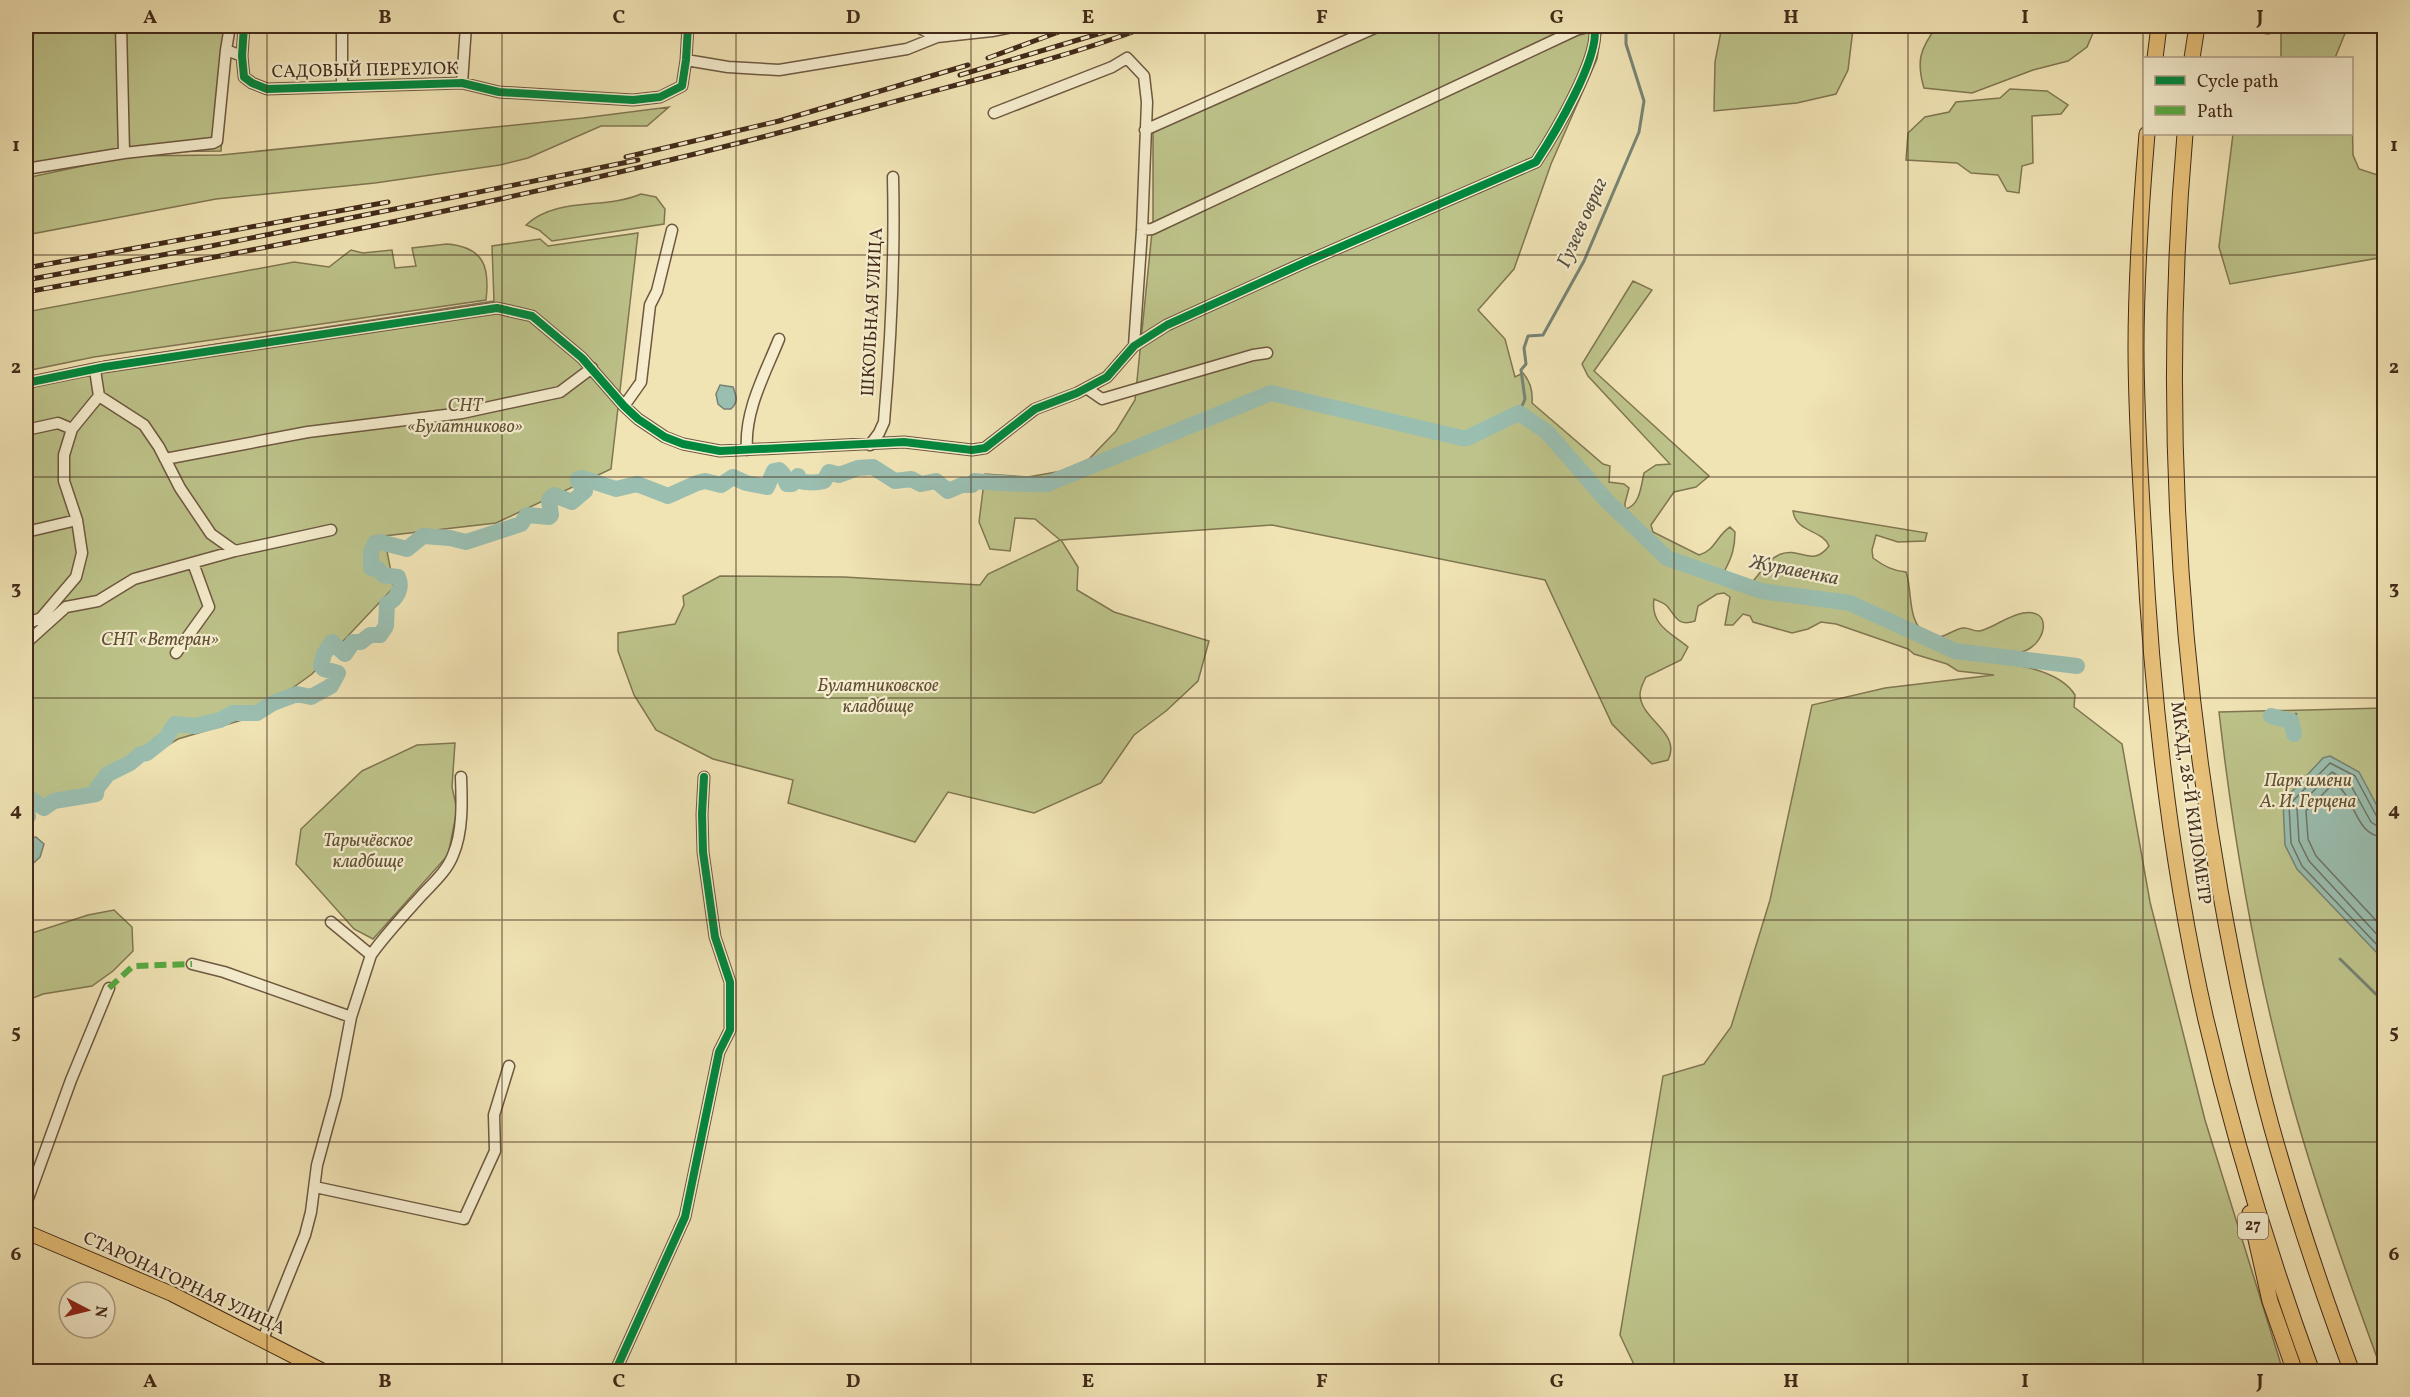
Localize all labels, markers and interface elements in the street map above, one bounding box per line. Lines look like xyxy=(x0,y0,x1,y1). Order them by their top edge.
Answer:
text: A xyxy=(143,4,157,32)
text: B xyxy=(378,4,392,32)
text: C xyxy=(613,4,626,32)
text: D xyxy=(846,4,860,32)
text: E xyxy=(1082,4,1094,32)
text: F xyxy=(1316,4,1328,32)
text: G xyxy=(1550,4,1564,32)
text: H xyxy=(1783,4,1799,32)
text: I xyxy=(2021,4,2029,32)
text: J xyxy=(2255,4,2264,32)
street label: САДОВЫЙ ПЕРЕУЛОК xyxy=(271,57,459,85)
legend xyxy=(2143,57,2353,135)
text: Cycle path xyxy=(2197,70,2279,95)
text: Path xyxy=(2197,100,2233,125)
text: 1 xyxy=(12,132,20,160)
text: 1 xyxy=(2390,132,2398,160)
water label: Гузеев овраг xyxy=(1551,173,1615,273)
street label: ШКОЛЬНАЯ УЛИЦА xyxy=(856,227,890,397)
text: 2 xyxy=(11,354,21,382)
text: 2 xyxy=(2389,354,2399,382)
park label: СНТ «Булатниково» xyxy=(407,394,523,440)
water label: Журавенка xyxy=(1746,548,1841,593)
text: 3 xyxy=(11,575,21,603)
text: 3 xyxy=(2389,575,2399,603)
park label: СНТ «Ветеран» xyxy=(101,628,219,653)
park label: Булатниковское кладбище xyxy=(817,674,939,720)
street label: МКАД, 28-Й КИЛОМЕТР xyxy=(2163,700,2217,906)
park label: Парк имени А. И. Герцена xyxy=(2259,769,2356,815)
text: 4 xyxy=(10,797,22,825)
text: 4 xyxy=(2388,797,2400,825)
park label: Тарычёвское кладбище xyxy=(323,829,413,875)
text: 5 xyxy=(11,1019,21,1047)
text: 5 xyxy=(2389,1019,2399,1047)
road number: 27 xyxy=(2238,1213,2268,1239)
street label: СТАРОНАГОРНАЯ УЛИЦА xyxy=(79,1226,290,1342)
text: 6 xyxy=(11,1241,22,1269)
text: 6 xyxy=(2389,1241,2400,1269)
north arrow xyxy=(57,1280,117,1340)
text: N xyxy=(88,1304,112,1319)
text: A xyxy=(143,1368,157,1396)
text: B xyxy=(378,1368,392,1396)
text: C xyxy=(613,1368,626,1396)
text: D xyxy=(846,1368,860,1396)
text: E xyxy=(1082,1368,1094,1396)
text: F xyxy=(1316,1368,1328,1396)
text: G xyxy=(1550,1368,1564,1396)
text: H xyxy=(1783,1368,1799,1396)
text: I xyxy=(2021,1368,2029,1396)
text: J xyxy=(2255,1368,2264,1396)

